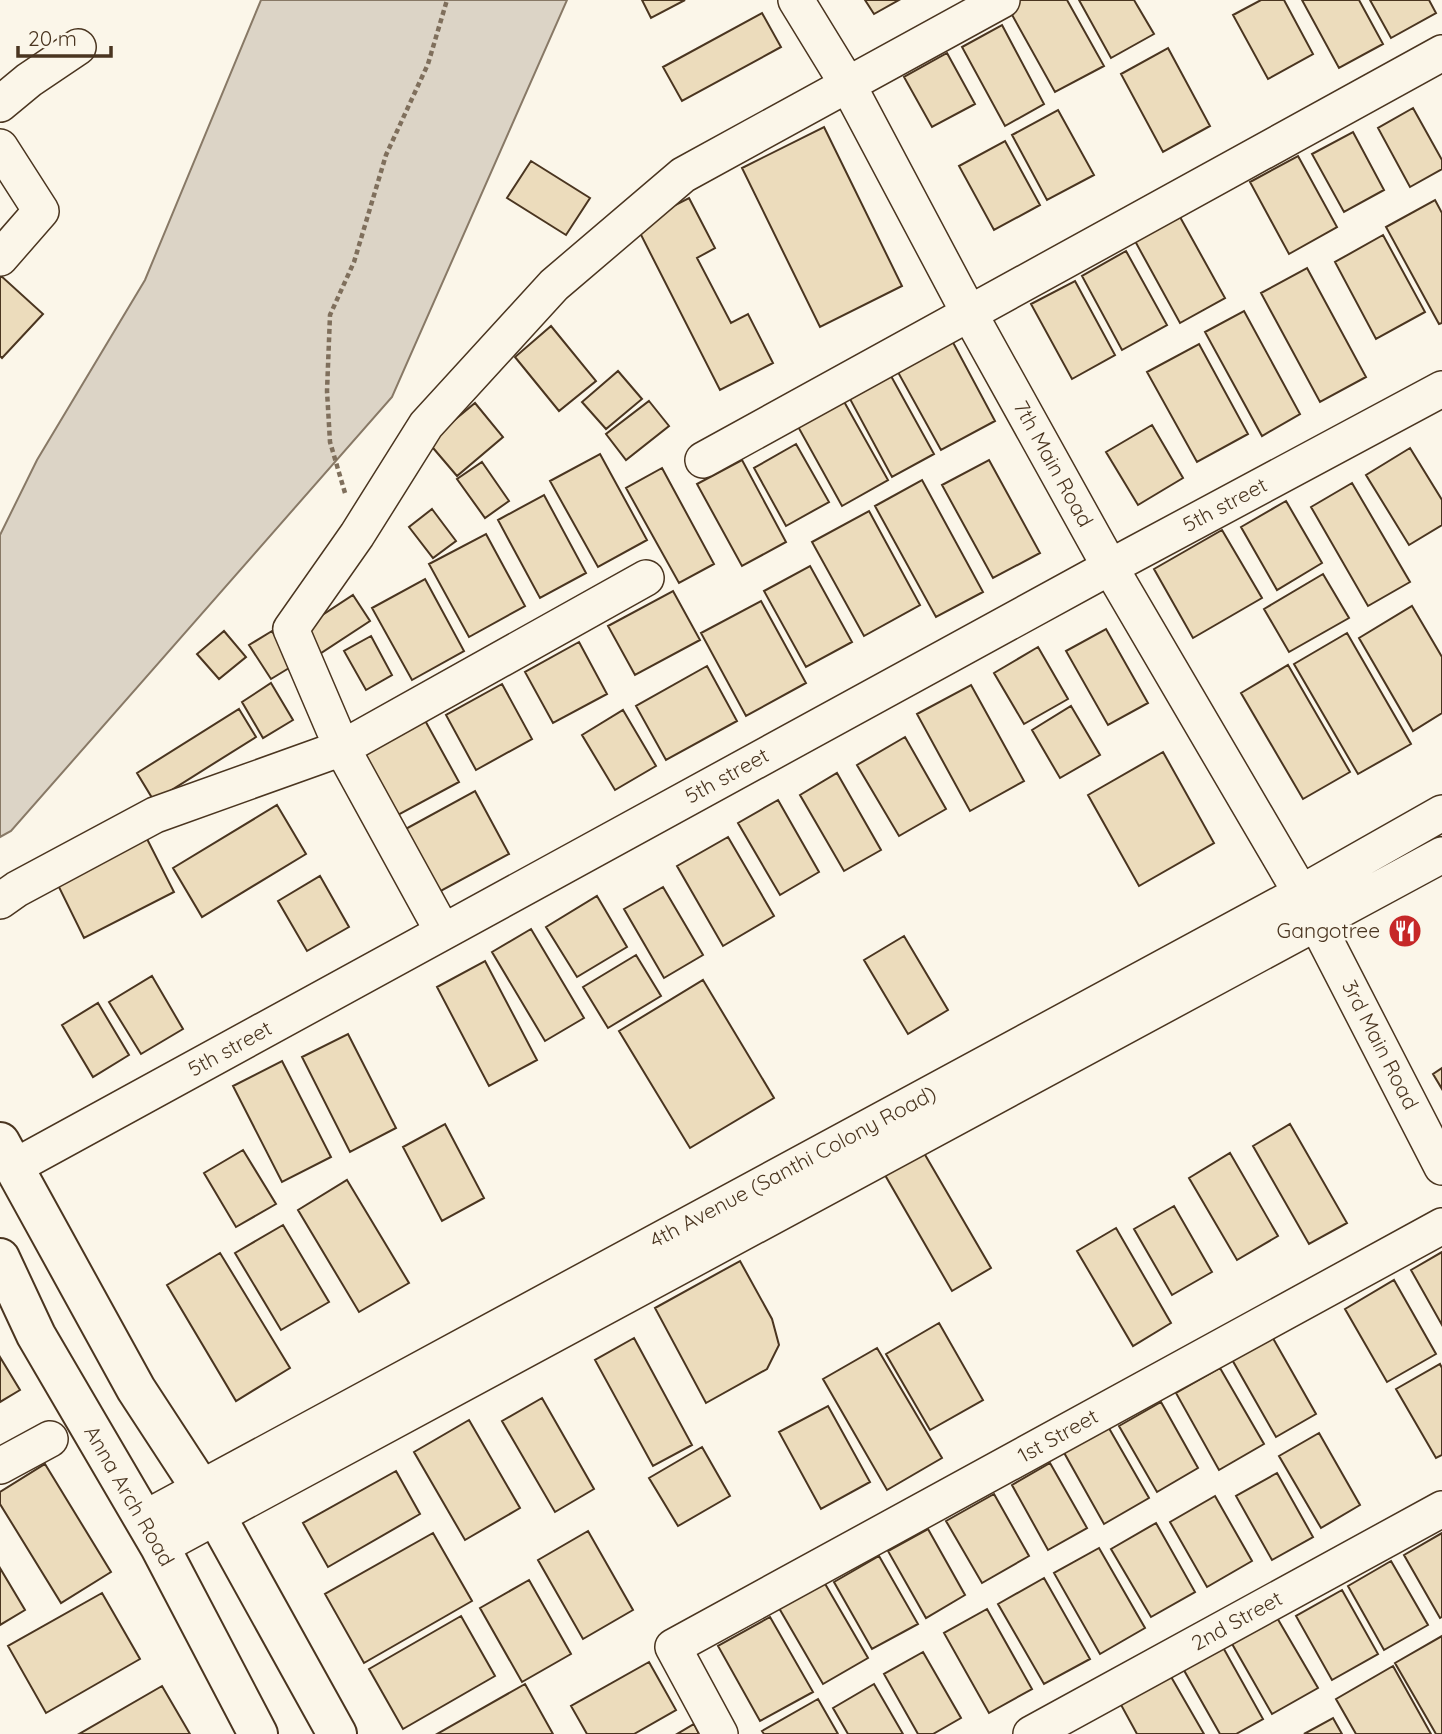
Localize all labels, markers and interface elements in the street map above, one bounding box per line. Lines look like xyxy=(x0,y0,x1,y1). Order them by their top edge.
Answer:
scale bar xyxy=(18,14,110,58)
text: 20 m xyxy=(28,25,77,51)
street label: 7th Main Road xyxy=(1009,396,1099,531)
street label: 5th street xyxy=(1178,471,1271,537)
street label: 5th street xyxy=(680,742,773,809)
restaurant icon: Gangotree xyxy=(1386,912,1424,950)
place label: Gangotree xyxy=(1276,917,1380,943)
street label: 3rd Main Road xyxy=(1337,976,1425,1114)
street label: 5th street xyxy=(183,1015,276,1082)
street label: 4th Avenue (Santhi Colony Road) xyxy=(645,1079,940,1253)
street label: 1st Street xyxy=(1013,1402,1102,1468)
street label: Anna Arch Road xyxy=(79,1421,181,1570)
street label: 2nd Street xyxy=(1187,1585,1286,1656)

